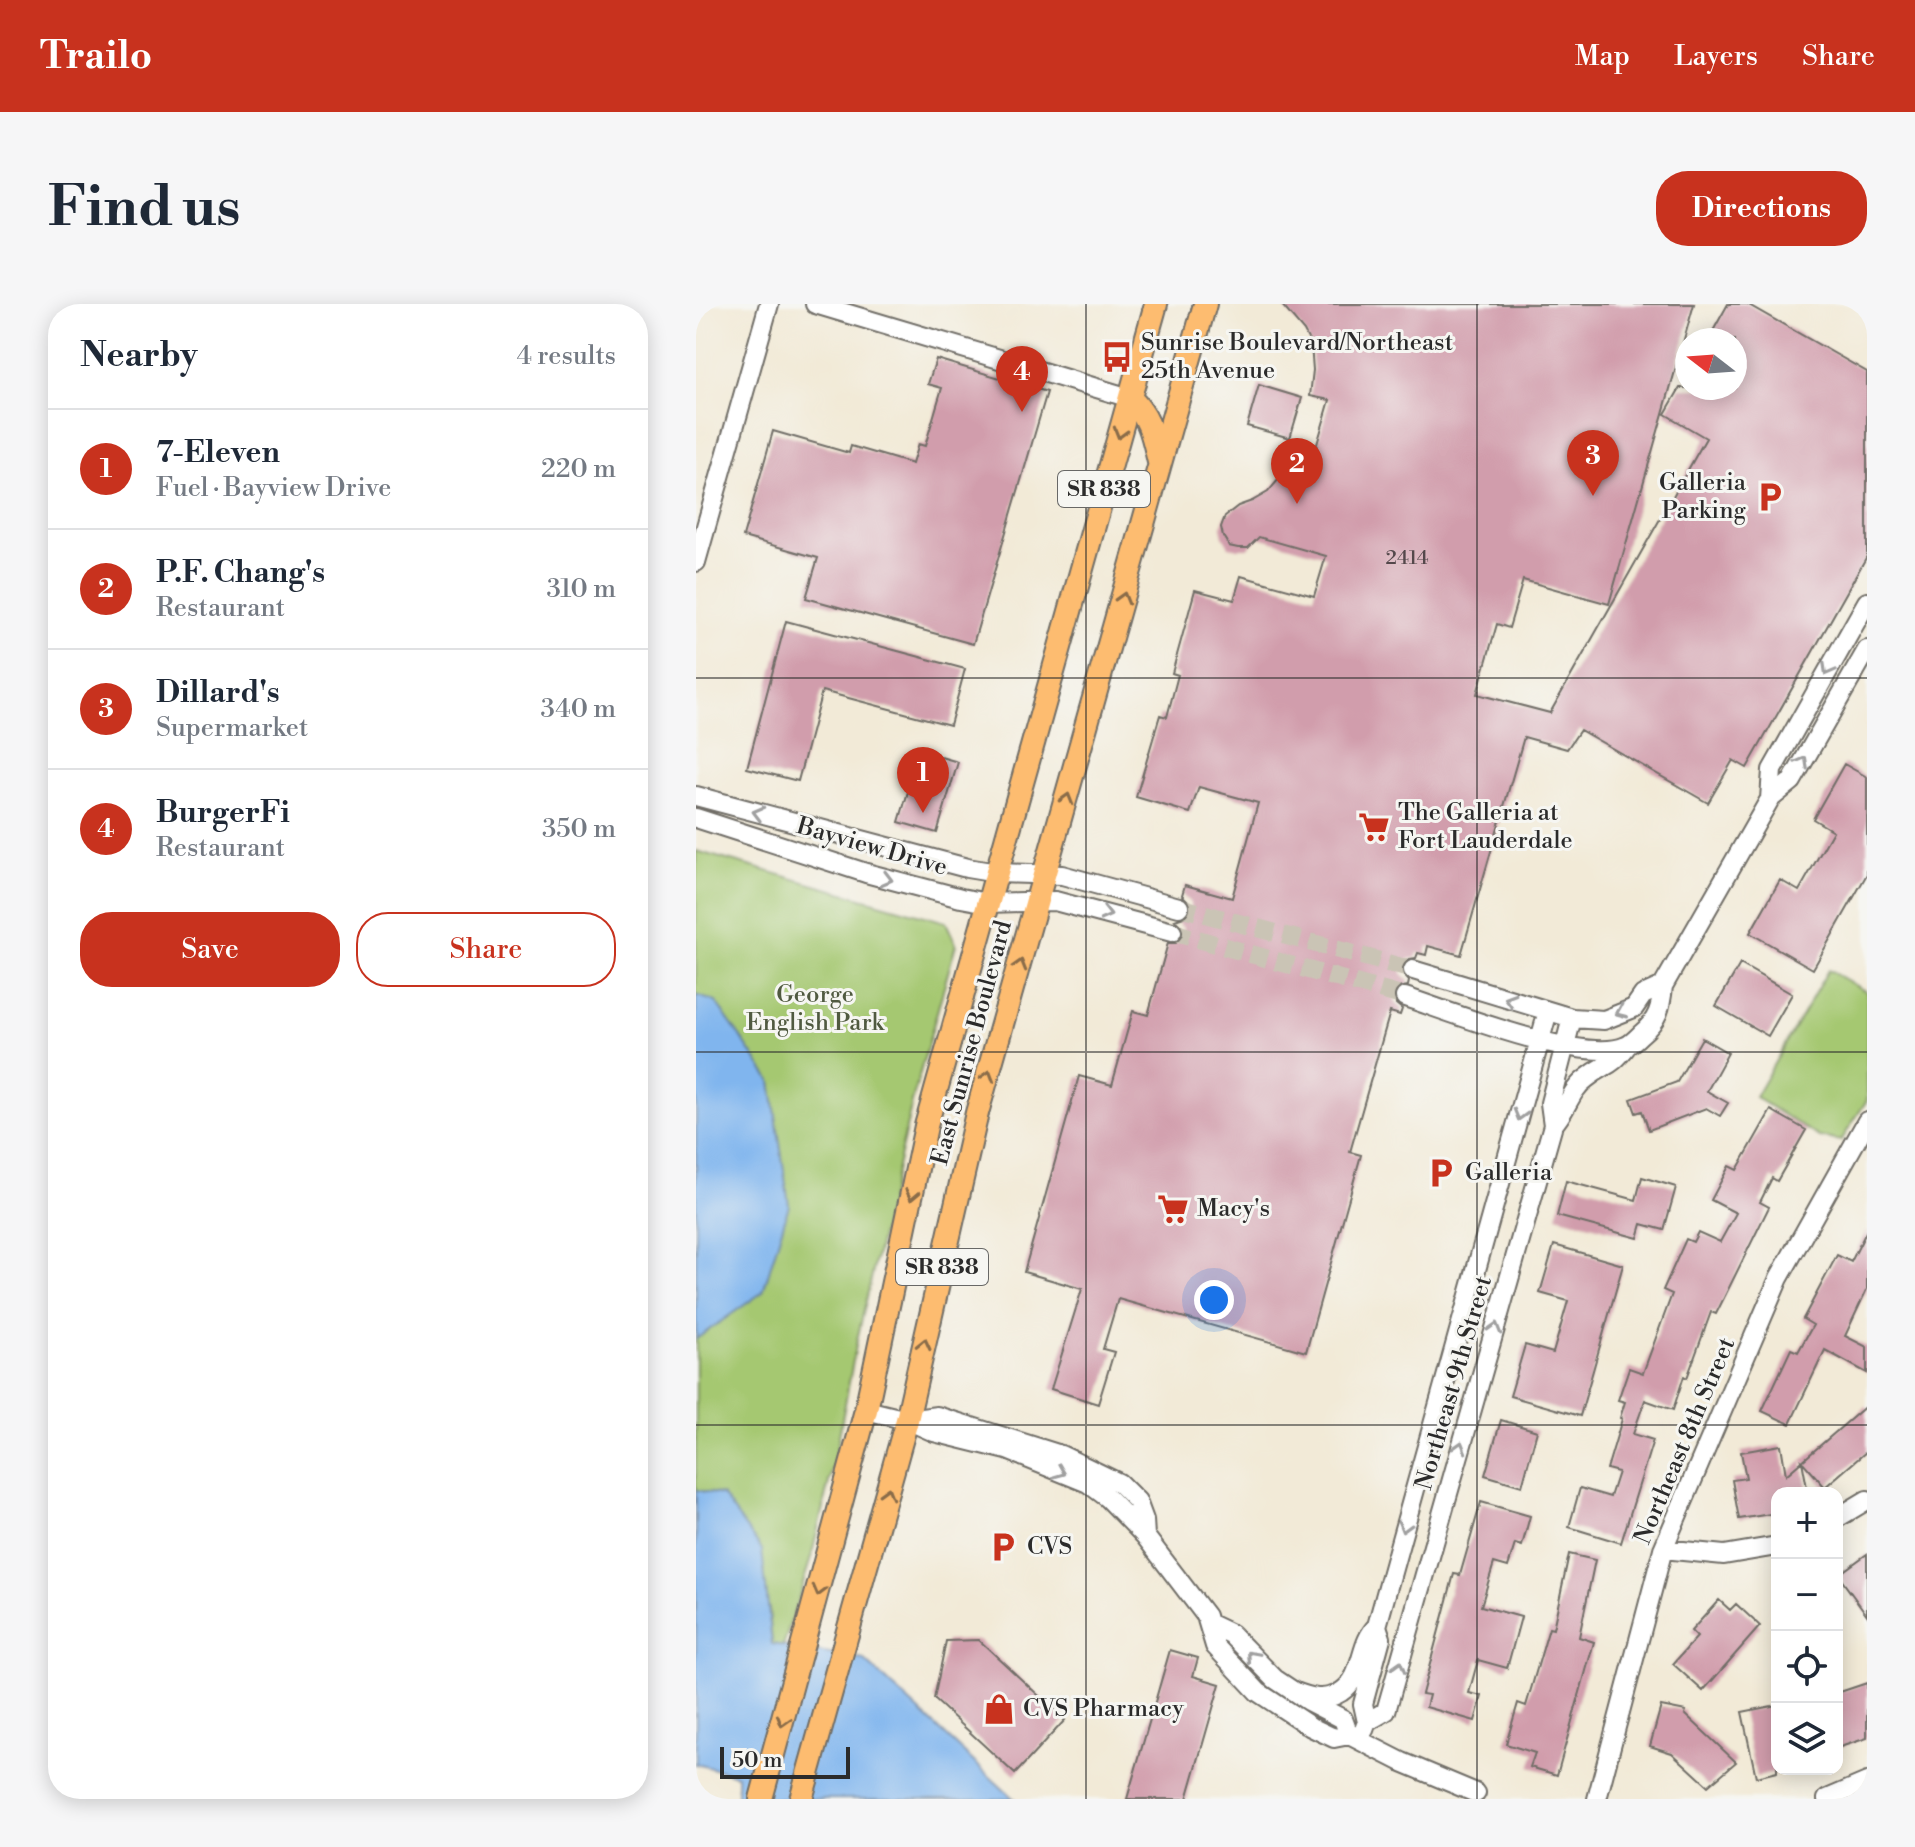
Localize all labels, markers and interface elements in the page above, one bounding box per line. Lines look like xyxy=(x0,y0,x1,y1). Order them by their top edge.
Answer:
text: Trailo xyxy=(40,33,152,80)
text: Map xyxy=(1575,39,1630,74)
text: Layers xyxy=(1674,39,1758,74)
text: Share xyxy=(1802,39,1875,74)
button: Directions xyxy=(1656,171,1867,246)
text: Find us xyxy=(48,173,241,243)
place label: Sunrise Boulevard/Northeast 25th Avenue xyxy=(1141,328,1454,386)
north arrow xyxy=(1675,328,1747,400)
text: Nearby xyxy=(80,335,198,377)
text: 4 results xyxy=(517,340,616,372)
bus stop icon: Sunrise Boulevard/Northeast 25th Avenue xyxy=(1100,340,1134,374)
pin: 4 xyxy=(996,346,1048,412)
one-way arrow xyxy=(1113,426,1129,440)
pin: 3 xyxy=(1567,430,1619,496)
text: 7-Eleven xyxy=(156,434,280,472)
pin: 2 xyxy=(1271,438,1323,504)
text: 1 xyxy=(100,453,112,485)
text: 220 m xyxy=(541,453,616,485)
place label: Galleria Parking xyxy=(1659,468,1747,526)
road number: SR 838 xyxy=(1058,471,1150,507)
text: Fuel · Bayview Drive xyxy=(156,472,391,504)
parking icon: Galleria Parking xyxy=(1753,480,1787,514)
house number: 2414 xyxy=(1385,546,1429,571)
text: P.F. Chang's xyxy=(156,554,325,592)
text: 2 xyxy=(98,573,114,605)
text: 310 m xyxy=(547,573,616,605)
text: Restaurant xyxy=(156,592,285,624)
one-way arrow xyxy=(1114,592,1130,606)
one-way arrow xyxy=(1823,662,1838,676)
text: Dillard's xyxy=(156,674,280,712)
text: 3 xyxy=(98,693,114,725)
text: 340 m xyxy=(540,693,616,725)
text: Supermarket xyxy=(156,712,308,744)
pin: 1 xyxy=(897,747,949,813)
one-way arrow xyxy=(1793,756,1809,770)
one-way arrow xyxy=(1058,793,1074,807)
text: BurgerFi xyxy=(156,794,290,832)
place label: The Galleria at Fort Lauderdale xyxy=(1398,798,1573,856)
one-way arrow xyxy=(752,805,766,822)
supermarket icon: The Galleria at Fort Lauderdale xyxy=(1357,810,1391,844)
street label: Bayview Drive xyxy=(792,811,951,883)
text: 4 xyxy=(97,813,115,845)
text: 350 m xyxy=(542,813,616,845)
text: Restaurant xyxy=(156,832,285,864)
one-way arrow xyxy=(880,869,894,886)
one-way arrow xyxy=(1098,904,1112,921)
button: Save xyxy=(80,912,340,987)
button: Share xyxy=(356,912,616,987)
street label: East Sunrise Boulevard xyxy=(925,917,1019,1169)
one-way arrow xyxy=(1011,958,1027,972)
park label: George English Park xyxy=(746,980,885,1038)
one-way arrow xyxy=(1504,993,1517,1009)
one-way arrow xyxy=(1615,1003,1630,1019)
one-way arrow xyxy=(979,1070,995,1084)
one-way arrow xyxy=(1512,1108,1529,1121)
parking icon: Galleria xyxy=(1424,1156,1458,1190)
place label: Galleria xyxy=(1465,1158,1553,1188)
one-way arrow xyxy=(904,1187,921,1201)
supermarket icon: Macy's xyxy=(1156,1192,1190,1226)
place label: Macy's xyxy=(1197,1194,1270,1224)
road number: SR 838 xyxy=(896,1249,988,1285)
street label: Northeast 9th Street xyxy=(1409,1272,1499,1494)
your location xyxy=(1194,1280,1234,1320)
one-way arrow xyxy=(1486,1321,1502,1335)
street label: Northeast 8th Street xyxy=(1628,1333,1742,1549)
one-way arrow xyxy=(915,1337,932,1351)
one-way arrow xyxy=(1451,1441,1467,1455)
one-way arrow xyxy=(1052,1463,1066,1479)
one-way arrow xyxy=(878,1487,894,1501)
map controls xyxy=(1771,1487,1843,1775)
button: + xyxy=(1771,1487,1843,1559)
one-way arrow xyxy=(1397,1520,1413,1534)
parking icon: CVS xyxy=(986,1530,1020,1564)
place label: CVS xyxy=(1027,1532,1072,1562)
button: − xyxy=(1771,1559,1843,1631)
one-way arrow xyxy=(811,1583,828,1597)
button: locate xyxy=(1771,1631,1843,1703)
one-way arrow xyxy=(1247,1651,1261,1666)
one-way arrow xyxy=(1389,1661,1406,1675)
shop icon: CVS Pharmacy xyxy=(982,1692,1016,1726)
place label: CVS Pharmacy xyxy=(1023,1694,1184,1724)
button: layers xyxy=(1771,1703,1843,1775)
one-way arrow xyxy=(776,1714,792,1728)
scale bar xyxy=(720,1743,850,1779)
text: 50 m xyxy=(732,1747,783,1774)

